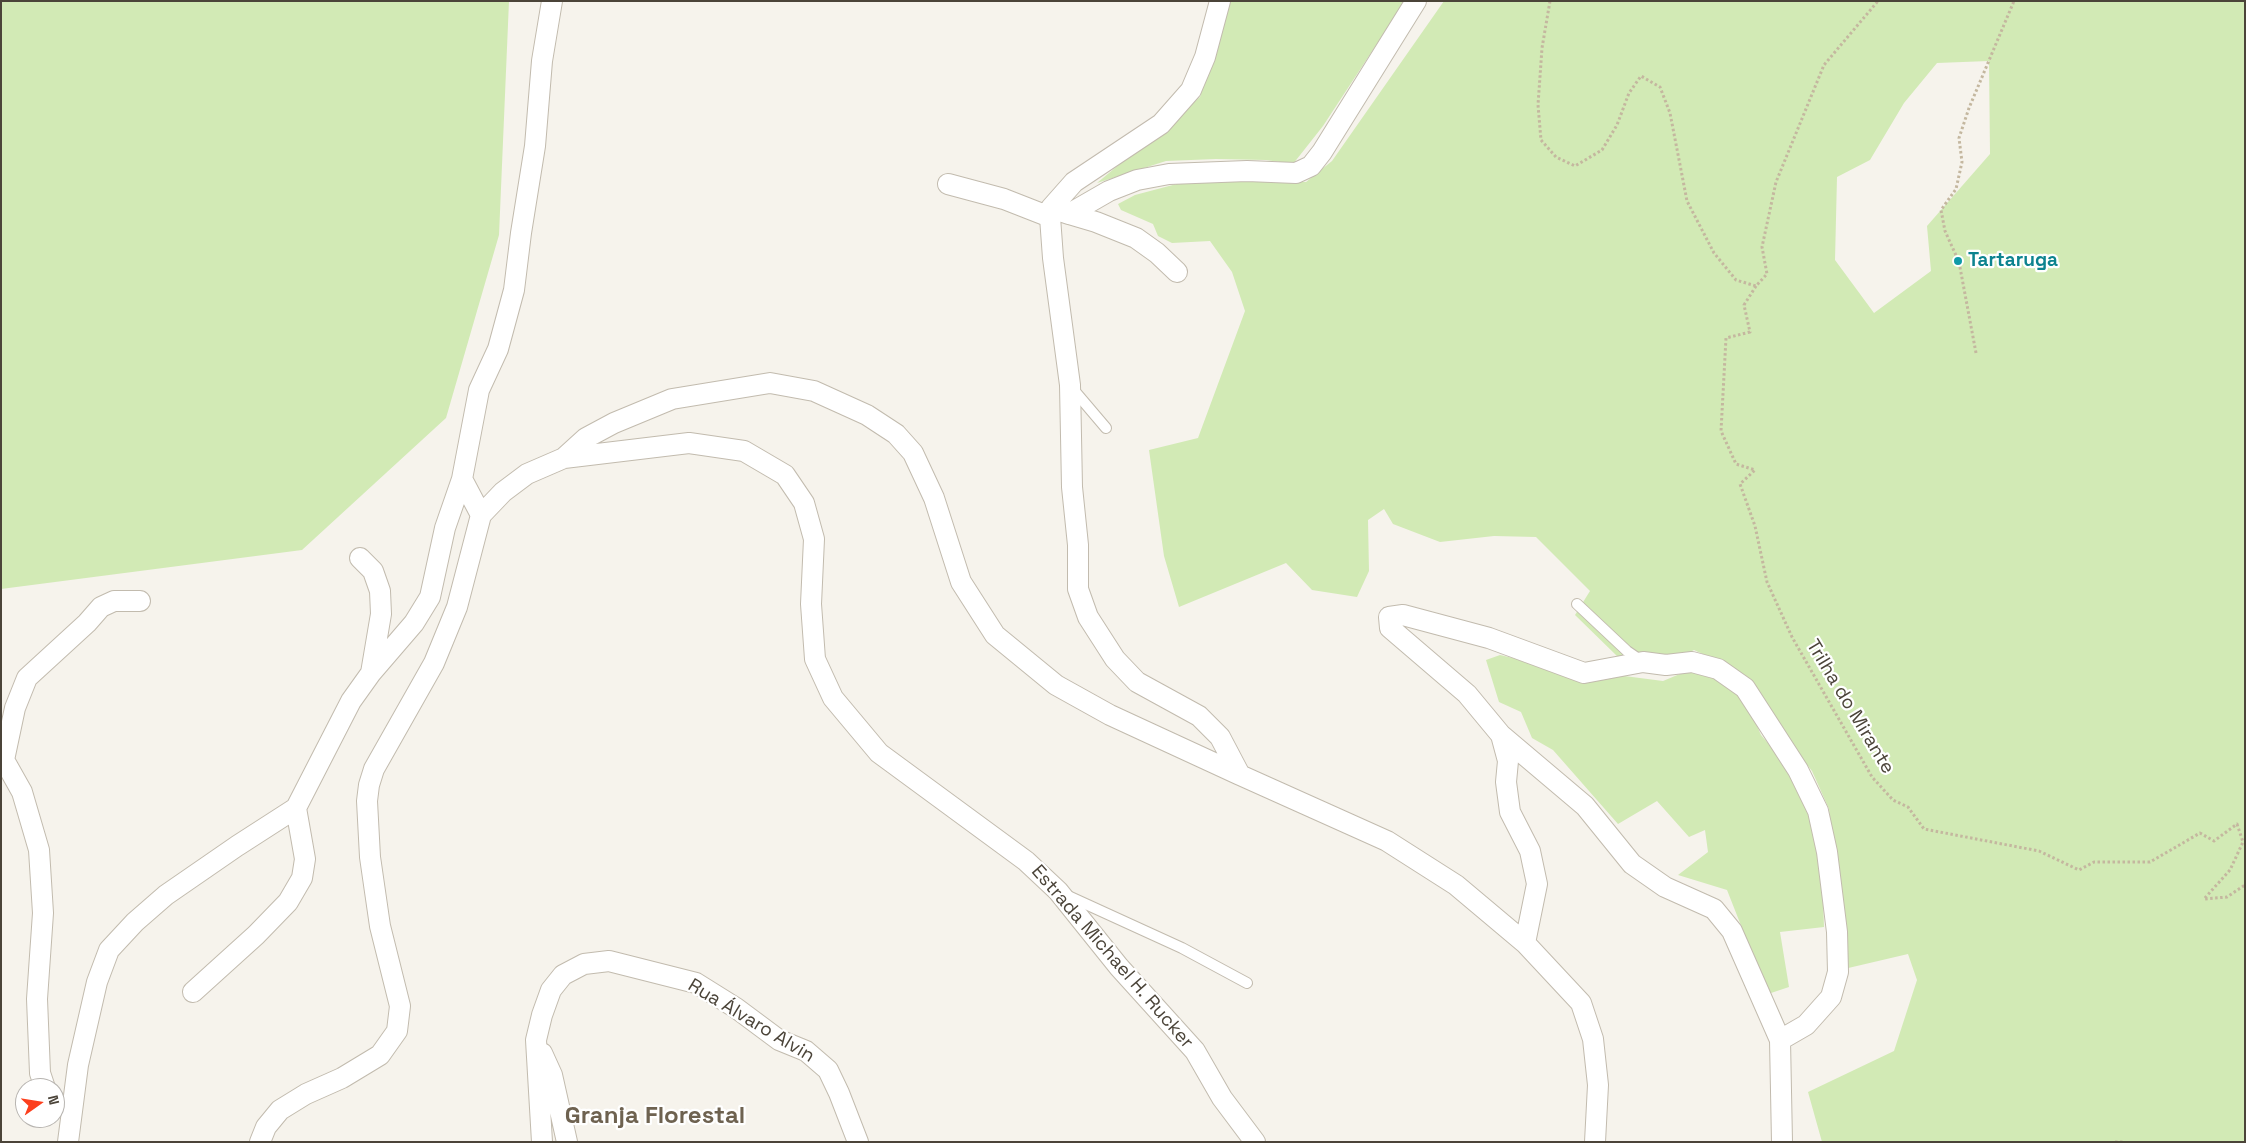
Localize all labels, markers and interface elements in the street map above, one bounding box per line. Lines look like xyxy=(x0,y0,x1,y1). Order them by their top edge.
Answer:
place label: Tartaruga xyxy=(1968,250,2058,272)
marker: Tartaruga xyxy=(1952,255,1964,267)
street label: Trilha do Mirante xyxy=(1801,636,1899,778)
street label: Estrada Michael H. Rucker xyxy=(1026,861,1198,1053)
street label: Rua Álvaro Alvin xyxy=(684,974,818,1068)
north arrow xyxy=(15,1078,65,1128)
text: N xyxy=(44,1093,63,1106)
district label: Granja Florestal xyxy=(565,1102,745,1130)

